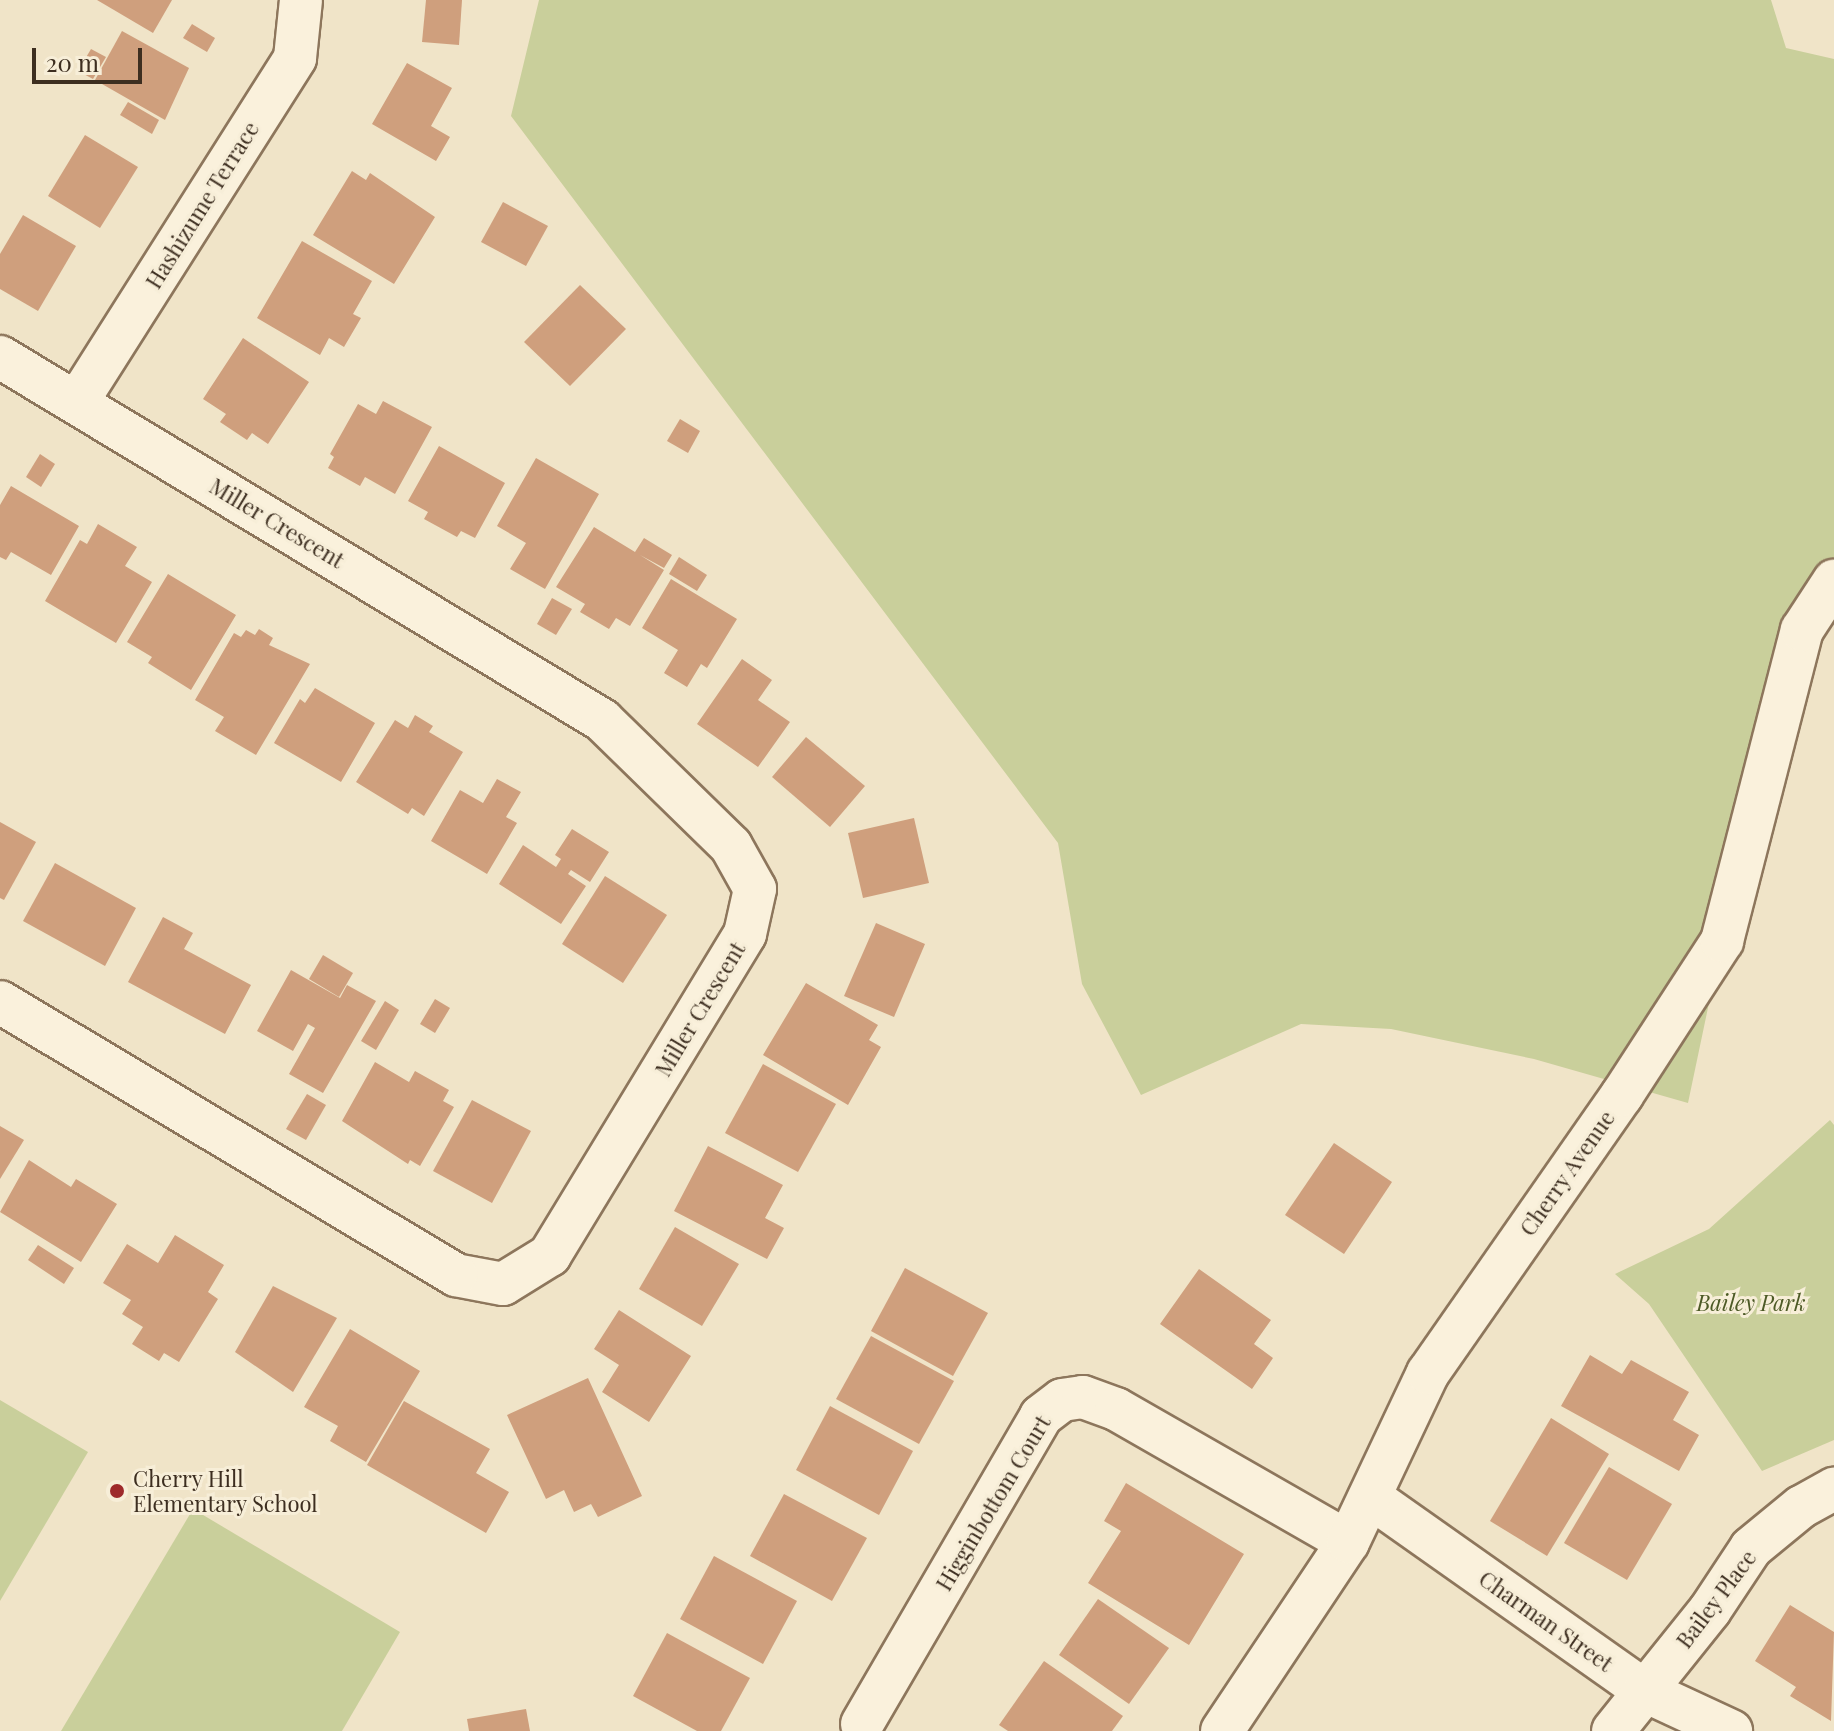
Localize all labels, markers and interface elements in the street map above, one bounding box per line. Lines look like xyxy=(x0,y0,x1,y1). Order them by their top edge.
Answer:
scale bar xyxy=(36,32,146,82)
text: 20 m xyxy=(46,46,99,78)
street label: Hashizume Terrace xyxy=(140,116,264,294)
street label: Miller Crescent xyxy=(205,472,349,574)
street label: Miller Crescent xyxy=(649,937,751,1081)
street label: Cherry Avenue xyxy=(1514,1105,1620,1241)
park label: Bailey Park xyxy=(1696,1290,1806,1316)
street label: Higginbottom Court xyxy=(930,1411,1056,1595)
place label: Cherry Hill Elementary School xyxy=(133,1465,318,1516)
marker: Cherry Hill Elementary School xyxy=(108,1482,126,1500)
street label: Bailey Place xyxy=(1670,1545,1762,1653)
street label: Charman Street xyxy=(1474,1565,1618,1677)

